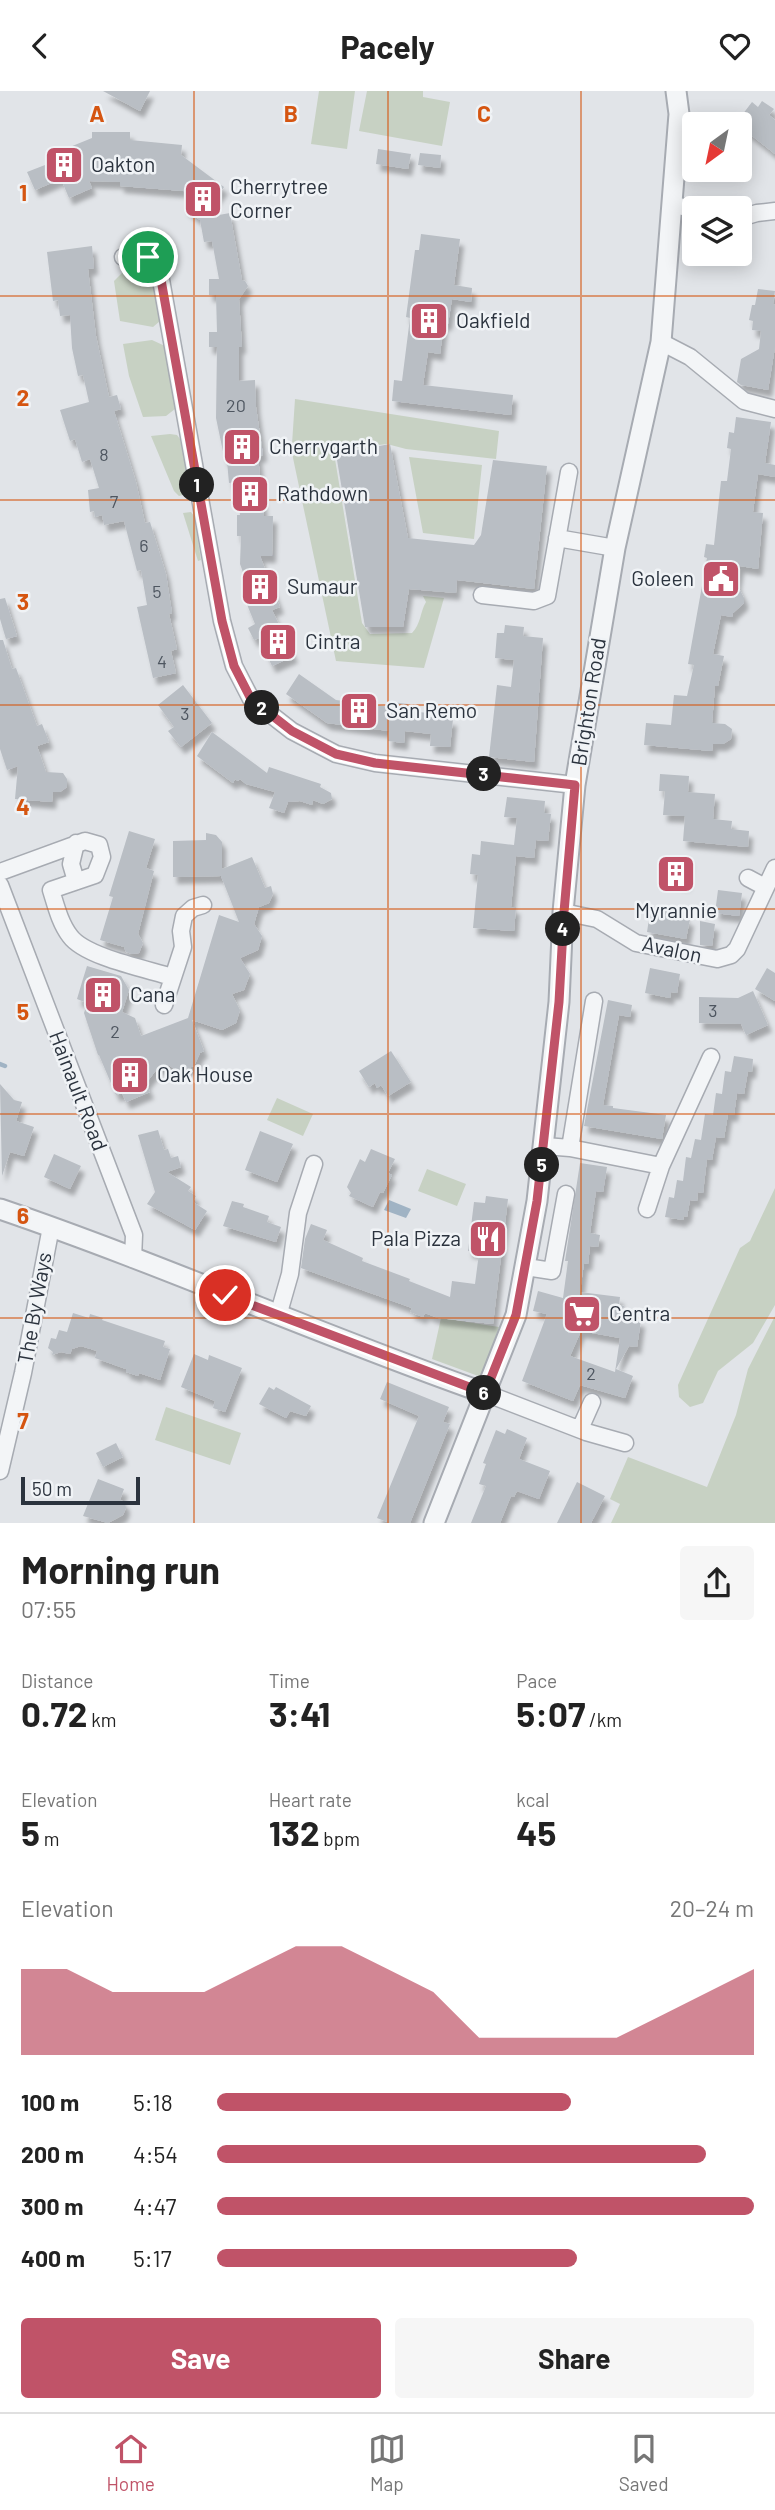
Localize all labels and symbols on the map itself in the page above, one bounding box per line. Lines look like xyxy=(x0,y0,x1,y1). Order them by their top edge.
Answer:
text: A xyxy=(89,99,105,127)
text: B xyxy=(284,99,298,127)
text: C xyxy=(477,99,491,127)
north arrow xyxy=(682,112,752,182)
building icon: Oakton xyxy=(43,144,85,186)
place label: Oakton xyxy=(91,151,155,176)
place label: Cherrytree Corner xyxy=(230,173,328,222)
text: 1 xyxy=(19,178,27,206)
building icon: Cherrytree Corner xyxy=(182,178,224,220)
pin xyxy=(118,227,178,287)
building icon: Oakfield xyxy=(408,300,450,342)
place label: Oakfield xyxy=(456,307,531,332)
text: 2 xyxy=(17,383,29,411)
house number: 20 xyxy=(226,394,246,416)
building icon: Cherrygarth xyxy=(221,426,263,468)
place label: Cherrygarth xyxy=(269,433,378,458)
house number: 8 xyxy=(99,443,109,465)
pin: 1 xyxy=(180,467,214,503)
building icon: Rathdown xyxy=(229,473,271,515)
place label: Rathdown xyxy=(277,480,368,505)
house number: 7 xyxy=(110,490,119,512)
house number: 6 xyxy=(139,534,149,556)
public building icon: Goleen xyxy=(700,558,742,600)
place label: Goleen xyxy=(631,565,694,590)
building icon: Sumaur xyxy=(239,566,281,608)
place label: Sumaur xyxy=(287,573,358,598)
house number: 5 xyxy=(152,580,162,602)
text: 3 xyxy=(17,587,29,615)
building icon: Cintra xyxy=(257,621,299,663)
place label: Cintra xyxy=(305,628,360,653)
street label: Brighton Road xyxy=(565,636,610,768)
house number: 4 xyxy=(157,650,167,672)
building icon: San Remo xyxy=(338,690,380,732)
pin: 2 xyxy=(244,691,280,725)
place label: San Remo xyxy=(386,697,477,722)
house number: 3 xyxy=(180,702,190,724)
pin: 3 xyxy=(466,757,502,791)
text: 4 xyxy=(16,792,30,820)
building icon: Myrannie xyxy=(655,853,697,895)
place label: Myrannie xyxy=(635,897,717,922)
pin: 4 xyxy=(546,911,580,947)
street label: Avalon xyxy=(640,930,704,967)
building icon: Cana xyxy=(82,974,124,1016)
place label: Cana xyxy=(130,981,175,1006)
text: 5 xyxy=(17,997,29,1025)
house number: 3 xyxy=(708,999,718,1021)
house number: 2 xyxy=(110,1020,120,1042)
street label: Hainault Road xyxy=(45,1027,114,1154)
building icon: Oak House xyxy=(109,1054,151,1096)
place label: Oak House xyxy=(157,1061,253,1086)
pin: 5 xyxy=(524,1147,560,1183)
text: 6 xyxy=(17,1201,29,1229)
restaurant icon: Pala Pizza xyxy=(467,1218,509,1260)
place label: Pala Pizza xyxy=(371,1225,461,1250)
street label: The By Ways xyxy=(11,1250,56,1365)
pin xyxy=(195,1265,255,1325)
supermarket icon: Centra xyxy=(561,1293,603,1335)
place label: Centra xyxy=(609,1300,670,1325)
house number: 2 xyxy=(586,1362,596,1384)
pin: 6 xyxy=(466,1375,502,1411)
text: 7 xyxy=(17,1406,29,1434)
scale bar xyxy=(21,1474,140,1506)

